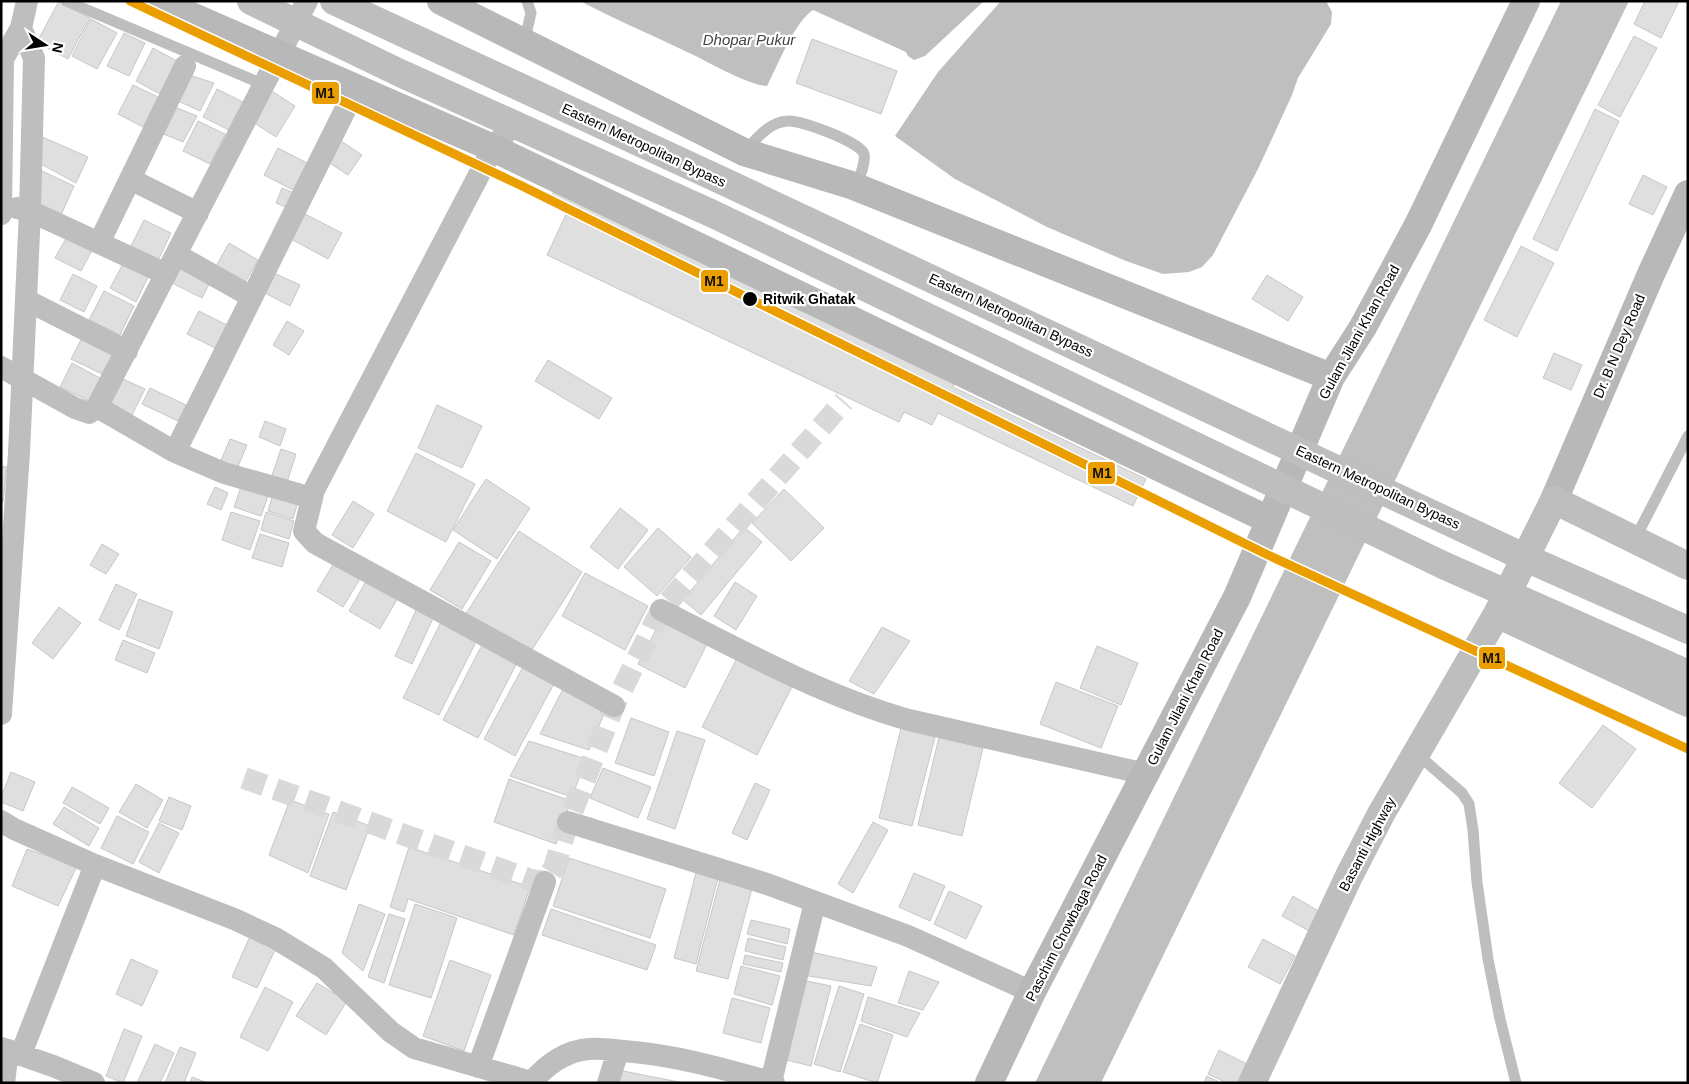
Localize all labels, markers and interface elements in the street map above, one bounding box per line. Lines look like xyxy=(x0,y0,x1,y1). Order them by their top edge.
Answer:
north arrow xyxy=(20,20,70,70)
water label: Dhopar Pukur xyxy=(703,31,796,48)
text: N xyxy=(49,41,67,54)
line badge: M1 xyxy=(311,81,340,105)
text: M1 xyxy=(315,85,335,101)
street label: Eastern Metropolitan Bypass xyxy=(560,100,728,190)
street label: Gulam Jilani Khan Road xyxy=(1315,262,1403,402)
line badge: M1 xyxy=(700,269,729,293)
street label: Eastern Metropolitan Bypass xyxy=(927,270,1095,360)
text: M1 xyxy=(704,273,724,289)
marker: Ritwik Ghatak xyxy=(741,290,759,308)
place label: Ritwik Ghatak xyxy=(763,291,856,307)
street label: Dr. B N Dey Road xyxy=(1590,292,1648,400)
street label: Eastern Metropolitan Bypass xyxy=(1294,442,1462,532)
line badge: M1 xyxy=(1087,461,1116,485)
text: M1 xyxy=(1092,465,1112,481)
street label: Gulam Jilani Khan Road xyxy=(1144,626,1226,768)
line badge: M1 xyxy=(1478,646,1506,670)
text: M1 xyxy=(1482,650,1502,666)
street label: Basanti Highway xyxy=(1335,794,1399,894)
street label: Paschim Chowbaga Road xyxy=(1022,852,1110,1004)

